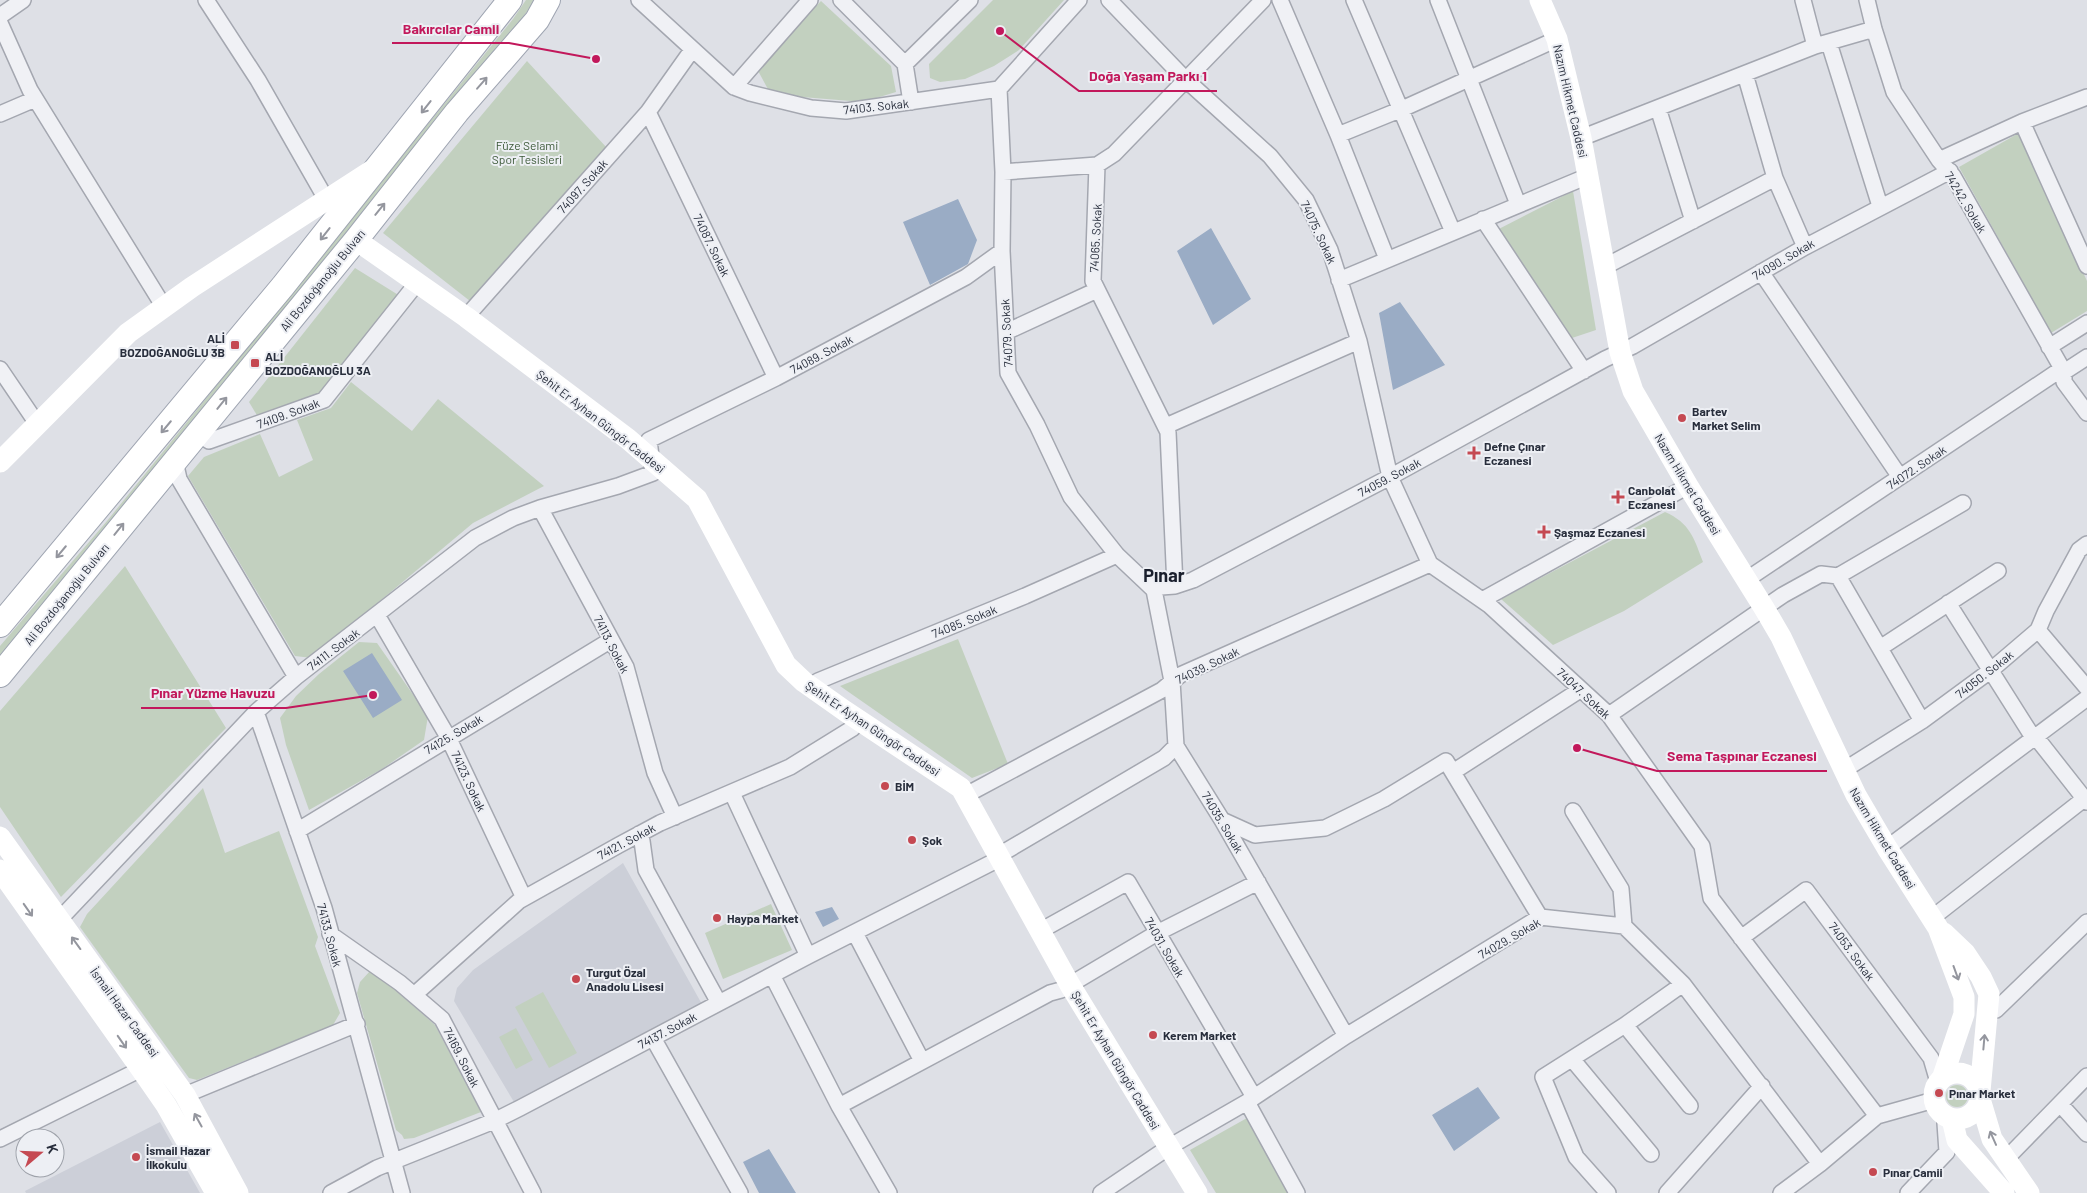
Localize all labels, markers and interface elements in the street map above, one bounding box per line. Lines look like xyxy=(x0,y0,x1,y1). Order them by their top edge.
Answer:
callout: Bakırcılar Camii xyxy=(392,14,509,43)
text: Bakırcılar Camii xyxy=(403,20,499,37)
street label: Nazım Hikmet Caddesi xyxy=(1551,43,1591,159)
callout: Doğa Yaşam Parkı 1 xyxy=(1079,62,1217,91)
text: Doğa Yaşam Parkı 1 xyxy=(1089,67,1207,84)
one-way arrow xyxy=(477,77,488,90)
street label: 74103. Sokak xyxy=(843,96,909,116)
one-way arrow xyxy=(420,100,431,113)
park label: Füze Selami Spor Tesisleri xyxy=(492,138,562,166)
street label: 74097. Sokak xyxy=(554,156,610,216)
street label: 74242. Sokak xyxy=(1942,169,1990,235)
street label: 74075. Sokak xyxy=(1298,198,1340,266)
one-way arrow xyxy=(374,203,385,216)
street label: 74065. Sokak xyxy=(1086,203,1104,273)
street label: 74087. Sokak xyxy=(691,211,733,279)
street label: Ali Bozdoğanoğlu Bulvarı xyxy=(277,226,367,334)
one-way arrow xyxy=(319,227,330,240)
street label: 74090. Sokak xyxy=(1749,236,1817,282)
street label: 74079. Sokak xyxy=(997,299,1015,367)
place label: ALİ BOZDOĞANOĞLU 3B xyxy=(120,331,225,359)
street label: 74089. Sokak xyxy=(787,332,855,376)
marker: ALİ BOZDOĞANOĞLU 3B xyxy=(229,339,241,351)
place label: ALİ BOZDOĞANOĞLU 3A xyxy=(265,349,371,377)
marker: ALİ BOZDOĞANOĞLU 3A xyxy=(249,357,261,369)
street label: Şehit Er Ayhan Güngör Caddesi xyxy=(534,366,668,476)
street label: 74109. Sokak xyxy=(255,395,321,431)
one-way arrow xyxy=(217,397,228,410)
place label: Bartev Market Selim xyxy=(1692,404,1760,432)
marker: Bartev Market Selim xyxy=(1676,412,1688,424)
one-way arrow xyxy=(160,420,171,433)
street label: Nazım Hikmet Caddesi xyxy=(1652,431,1724,537)
place label: Defne Çınar Eczanesi xyxy=(1484,439,1546,467)
street label: 74072. Sokak xyxy=(1884,442,1948,492)
marker: Defne Çınar Eczanesi xyxy=(1468,447,1480,459)
street label: 74059. Sokak xyxy=(1355,455,1423,499)
place label: Canbolat Eczanesi xyxy=(1628,483,1676,511)
marker: Canbolat Eczanesi xyxy=(1612,491,1624,503)
one-way arrow xyxy=(114,523,125,536)
place label: Şaşmaz Eczanesi xyxy=(1554,525,1645,539)
marker: Şaşmaz Eczanesi xyxy=(1538,526,1550,538)
street label: Ali Bozdoğanoğlu Bulvarı xyxy=(21,540,111,648)
one-way arrow xyxy=(56,545,67,558)
district label: Pınar xyxy=(1143,564,1185,586)
street label: 74085. Sokak xyxy=(929,602,999,640)
street label: 74113. Sokak xyxy=(591,613,633,675)
street label: 74111. Sokak xyxy=(304,625,362,673)
street label: 74039. Sokak xyxy=(1173,644,1241,686)
street label: 74050. Sokak xyxy=(1952,647,2016,701)
street label: 74047. Sokak xyxy=(1554,665,1614,721)
street label: Şehit Er Ayhan Güngör Caddesi xyxy=(803,678,943,778)
callout: Pınar Yüzme Havuzu xyxy=(141,679,286,708)
text: Pınar Yüzme Havuzu xyxy=(151,684,275,701)
street label: 74125. Sokak xyxy=(421,711,485,757)
callout: Sema Taşpınar Eczanesi xyxy=(1657,742,1827,771)
text: Sema Taşpınar Eczanesi xyxy=(1667,747,1817,764)
street label: 74123. Sokak xyxy=(449,748,489,814)
place label: BİM xyxy=(895,779,914,793)
marker: BİM xyxy=(879,780,891,792)
street label: Nazım Hikmet Caddesi xyxy=(1847,785,1919,891)
street label: 74035. Sokak xyxy=(1199,789,1247,855)
street label: 74121. Sokak xyxy=(595,820,657,862)
place label: Şok xyxy=(922,833,943,847)
marker: Şok xyxy=(906,834,918,846)
one-way arrow xyxy=(23,902,33,916)
street label: 74133. Sokak xyxy=(315,902,345,968)
place label: Haypa Market xyxy=(727,911,799,925)
marker: Haypa Market xyxy=(711,912,723,924)
street label: 74031. Sokak xyxy=(1142,915,1188,979)
street label: 74029. Sokak xyxy=(1476,915,1542,961)
street label: 74053. Sokak xyxy=(1826,919,1878,983)
one-way arrow xyxy=(70,937,81,950)
street label: İsmail Hazar Caddesi xyxy=(88,965,162,1059)
place label: Turgut Özal Anadolu Lisesi xyxy=(586,965,664,993)
one-way arrow xyxy=(1952,965,1961,980)
marker: Turgut Özal Anadolu Lisesi xyxy=(570,973,582,985)
street label: Şehit Er Ayhan Güngör Caddesi xyxy=(1069,988,1163,1132)
street label: 74137. Sokak xyxy=(635,1009,699,1051)
street label: 74169. Sokak xyxy=(441,1025,483,1089)
place label: Kerem Market xyxy=(1163,1028,1237,1042)
marker: Kerem Market xyxy=(1147,1029,1159,1041)
one-way arrow xyxy=(117,1035,127,1049)
one-way arrow xyxy=(1980,1035,1989,1051)
place label: Pınar Market xyxy=(1949,1086,2016,1100)
marker: Pınar Market xyxy=(1933,1087,1945,1099)
one-way arrow xyxy=(193,1112,203,1127)
north arrow xyxy=(15,1128,65,1178)
one-way arrow xyxy=(1988,1131,1997,1146)
text: K xyxy=(43,1142,62,1156)
place label: İsmail Hazar İlkokulu xyxy=(146,1143,211,1171)
marker: İsmail Hazar İlkokulu xyxy=(130,1151,142,1163)
place label: Pınar Camii xyxy=(1883,1165,1943,1179)
marker: Pınar Camii xyxy=(1867,1166,1879,1178)

